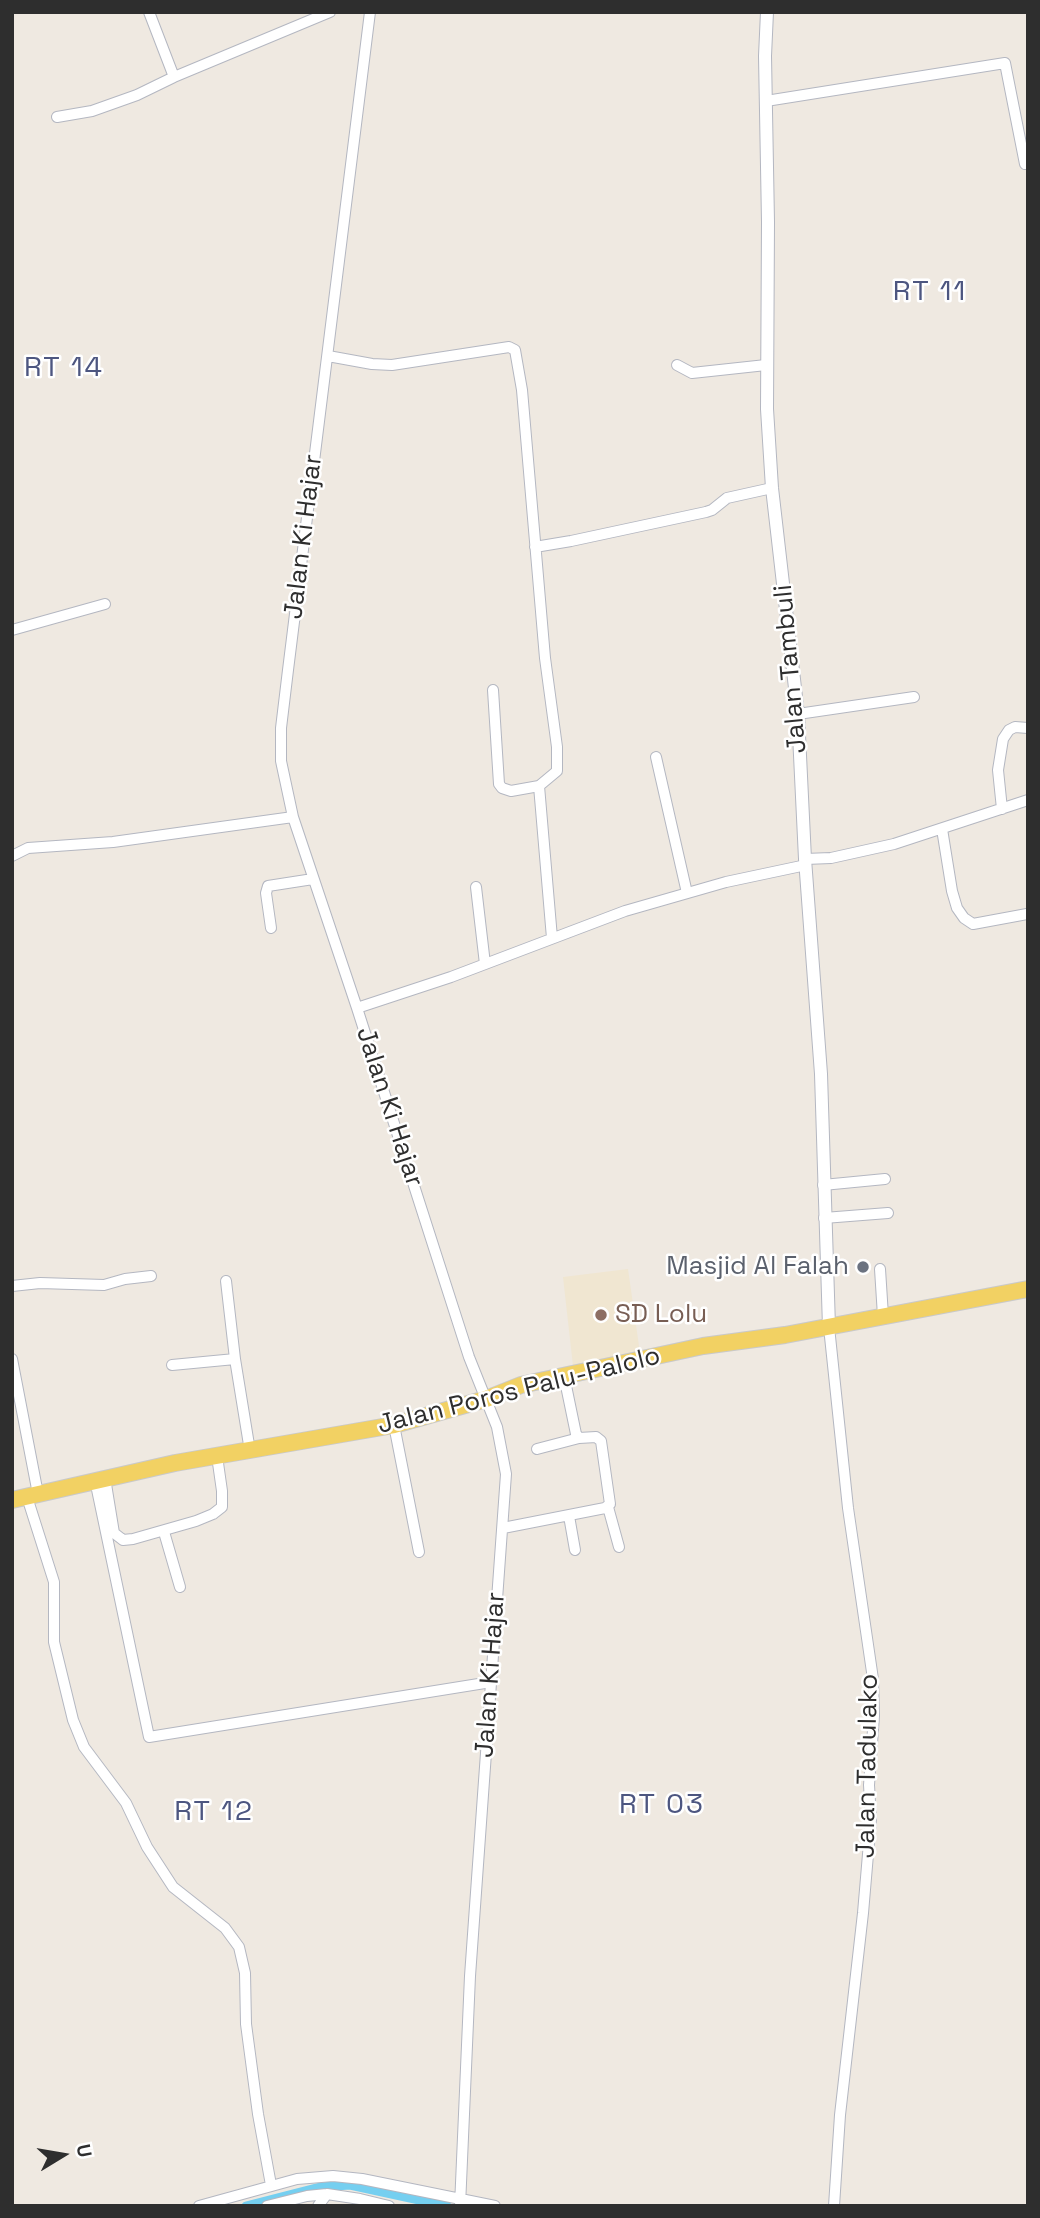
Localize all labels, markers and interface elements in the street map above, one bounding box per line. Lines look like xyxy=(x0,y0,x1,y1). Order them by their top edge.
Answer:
district label: RT 11 xyxy=(893,275,967,309)
district label: RT 14 xyxy=(25,351,103,385)
street label: Jalan Ki Hajar xyxy=(278,453,330,621)
street label: Jalan Tambuli xyxy=(768,583,814,755)
street label: Jalan Ki Hajar xyxy=(349,1023,429,1191)
place label: Masjid Al Falah xyxy=(666,1251,849,1283)
marker: Masjid Al Falah xyxy=(855,1259,871,1275)
place label: SD Lolu xyxy=(615,1299,707,1331)
marker: SD Lolu xyxy=(593,1307,609,1323)
street label: Jalan Poros Palu-Palolo xyxy=(374,1341,664,1441)
street label: Jalan Ki Hajar xyxy=(470,1591,512,1759)
street label: Jalan Tadulako xyxy=(851,1673,885,1859)
district label: RT 03 xyxy=(620,1788,704,1822)
district label: RT 12 xyxy=(175,1795,253,1829)
north arrow xyxy=(28,2120,98,2190)
text: U xyxy=(71,2142,98,2160)

